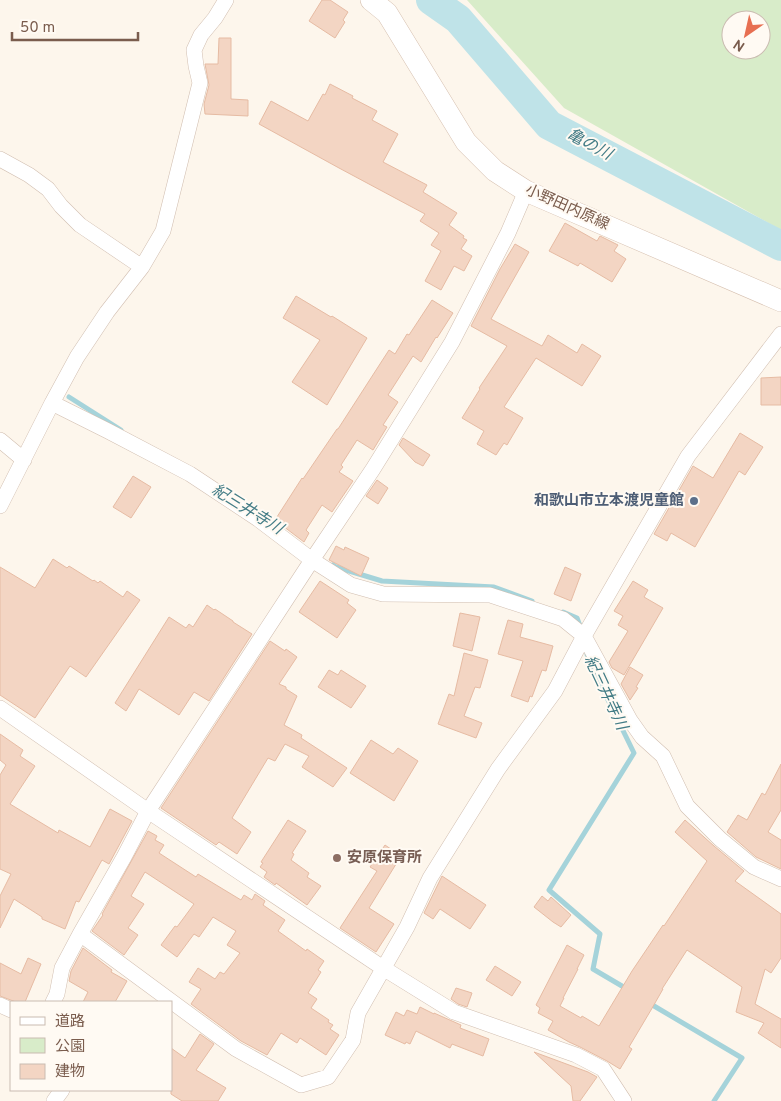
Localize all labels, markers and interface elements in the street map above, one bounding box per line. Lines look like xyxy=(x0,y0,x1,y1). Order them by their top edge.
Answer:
scale bar xyxy=(12,10,139,42)
north arrow xyxy=(721,10,771,60)
text: 50 m xyxy=(20,19,55,38)
text: N xyxy=(731,35,748,54)
water label: 亀の川 xyxy=(563,125,617,166)
street label: 小野田内原線 xyxy=(522,181,612,235)
water label: 紀三井寺川 xyxy=(208,480,288,541)
place label: 和歌山市立本渡児童館 xyxy=(534,492,684,511)
marker: 和歌山市立本渡児童館 xyxy=(688,495,700,507)
water label: 紀三井寺川 xyxy=(579,653,632,735)
place label: 安原保育所 xyxy=(347,849,422,868)
marker: 安原保育所 xyxy=(331,852,343,864)
legend xyxy=(10,1001,172,1091)
text: 道路 xyxy=(55,1013,85,1032)
text: 公園 xyxy=(55,1038,85,1057)
text: 建物 xyxy=(55,1063,85,1082)

